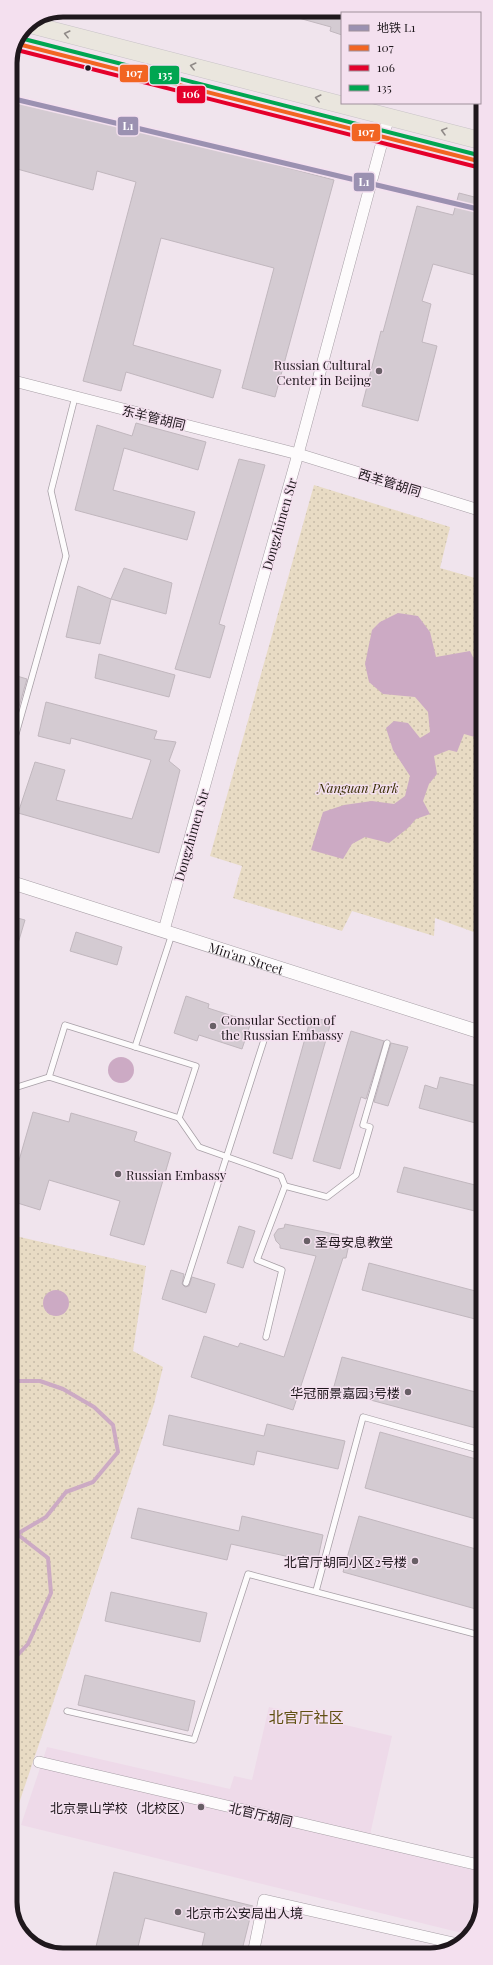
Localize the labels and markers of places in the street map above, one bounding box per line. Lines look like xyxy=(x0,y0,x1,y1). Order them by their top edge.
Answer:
unlabelled marker xyxy=(83,63,93,73)
place label: Russian Cultural Center in Beijng xyxy=(274,356,371,388)
marker: Russian Cultural Center in Beijng xyxy=(374,366,384,376)
place label: Consular Section of the Russian Embassy xyxy=(221,1011,344,1043)
marker: Consular Section of the Russian Embassy xyxy=(208,1021,218,1031)
place label: Russian Embassy xyxy=(126,1166,227,1183)
marker: Russian Embassy xyxy=(113,1169,123,1179)
place label: 圣母安息教堂 xyxy=(315,1233,393,1250)
marker: 圣母安息教堂 xyxy=(302,1236,312,1246)
place label: 华冠丽景嘉园3号楼 xyxy=(290,1384,400,1401)
marker: 华冠丽景嘉园3号楼 xyxy=(403,1387,413,1397)
place label: 北官厅胡同小区2号楼 xyxy=(284,1553,407,1570)
marker: 北官厅胡同小区2号楼 xyxy=(410,1556,420,1566)
place label: 北京景山学校（北校区） xyxy=(50,1799,193,1816)
marker: 北京景山学校（北校区） xyxy=(196,1802,206,1812)
place label: 北京市公安局出人境 xyxy=(186,1904,303,1921)
marker: 北京市公安局出人境 xyxy=(173,1907,183,1917)

